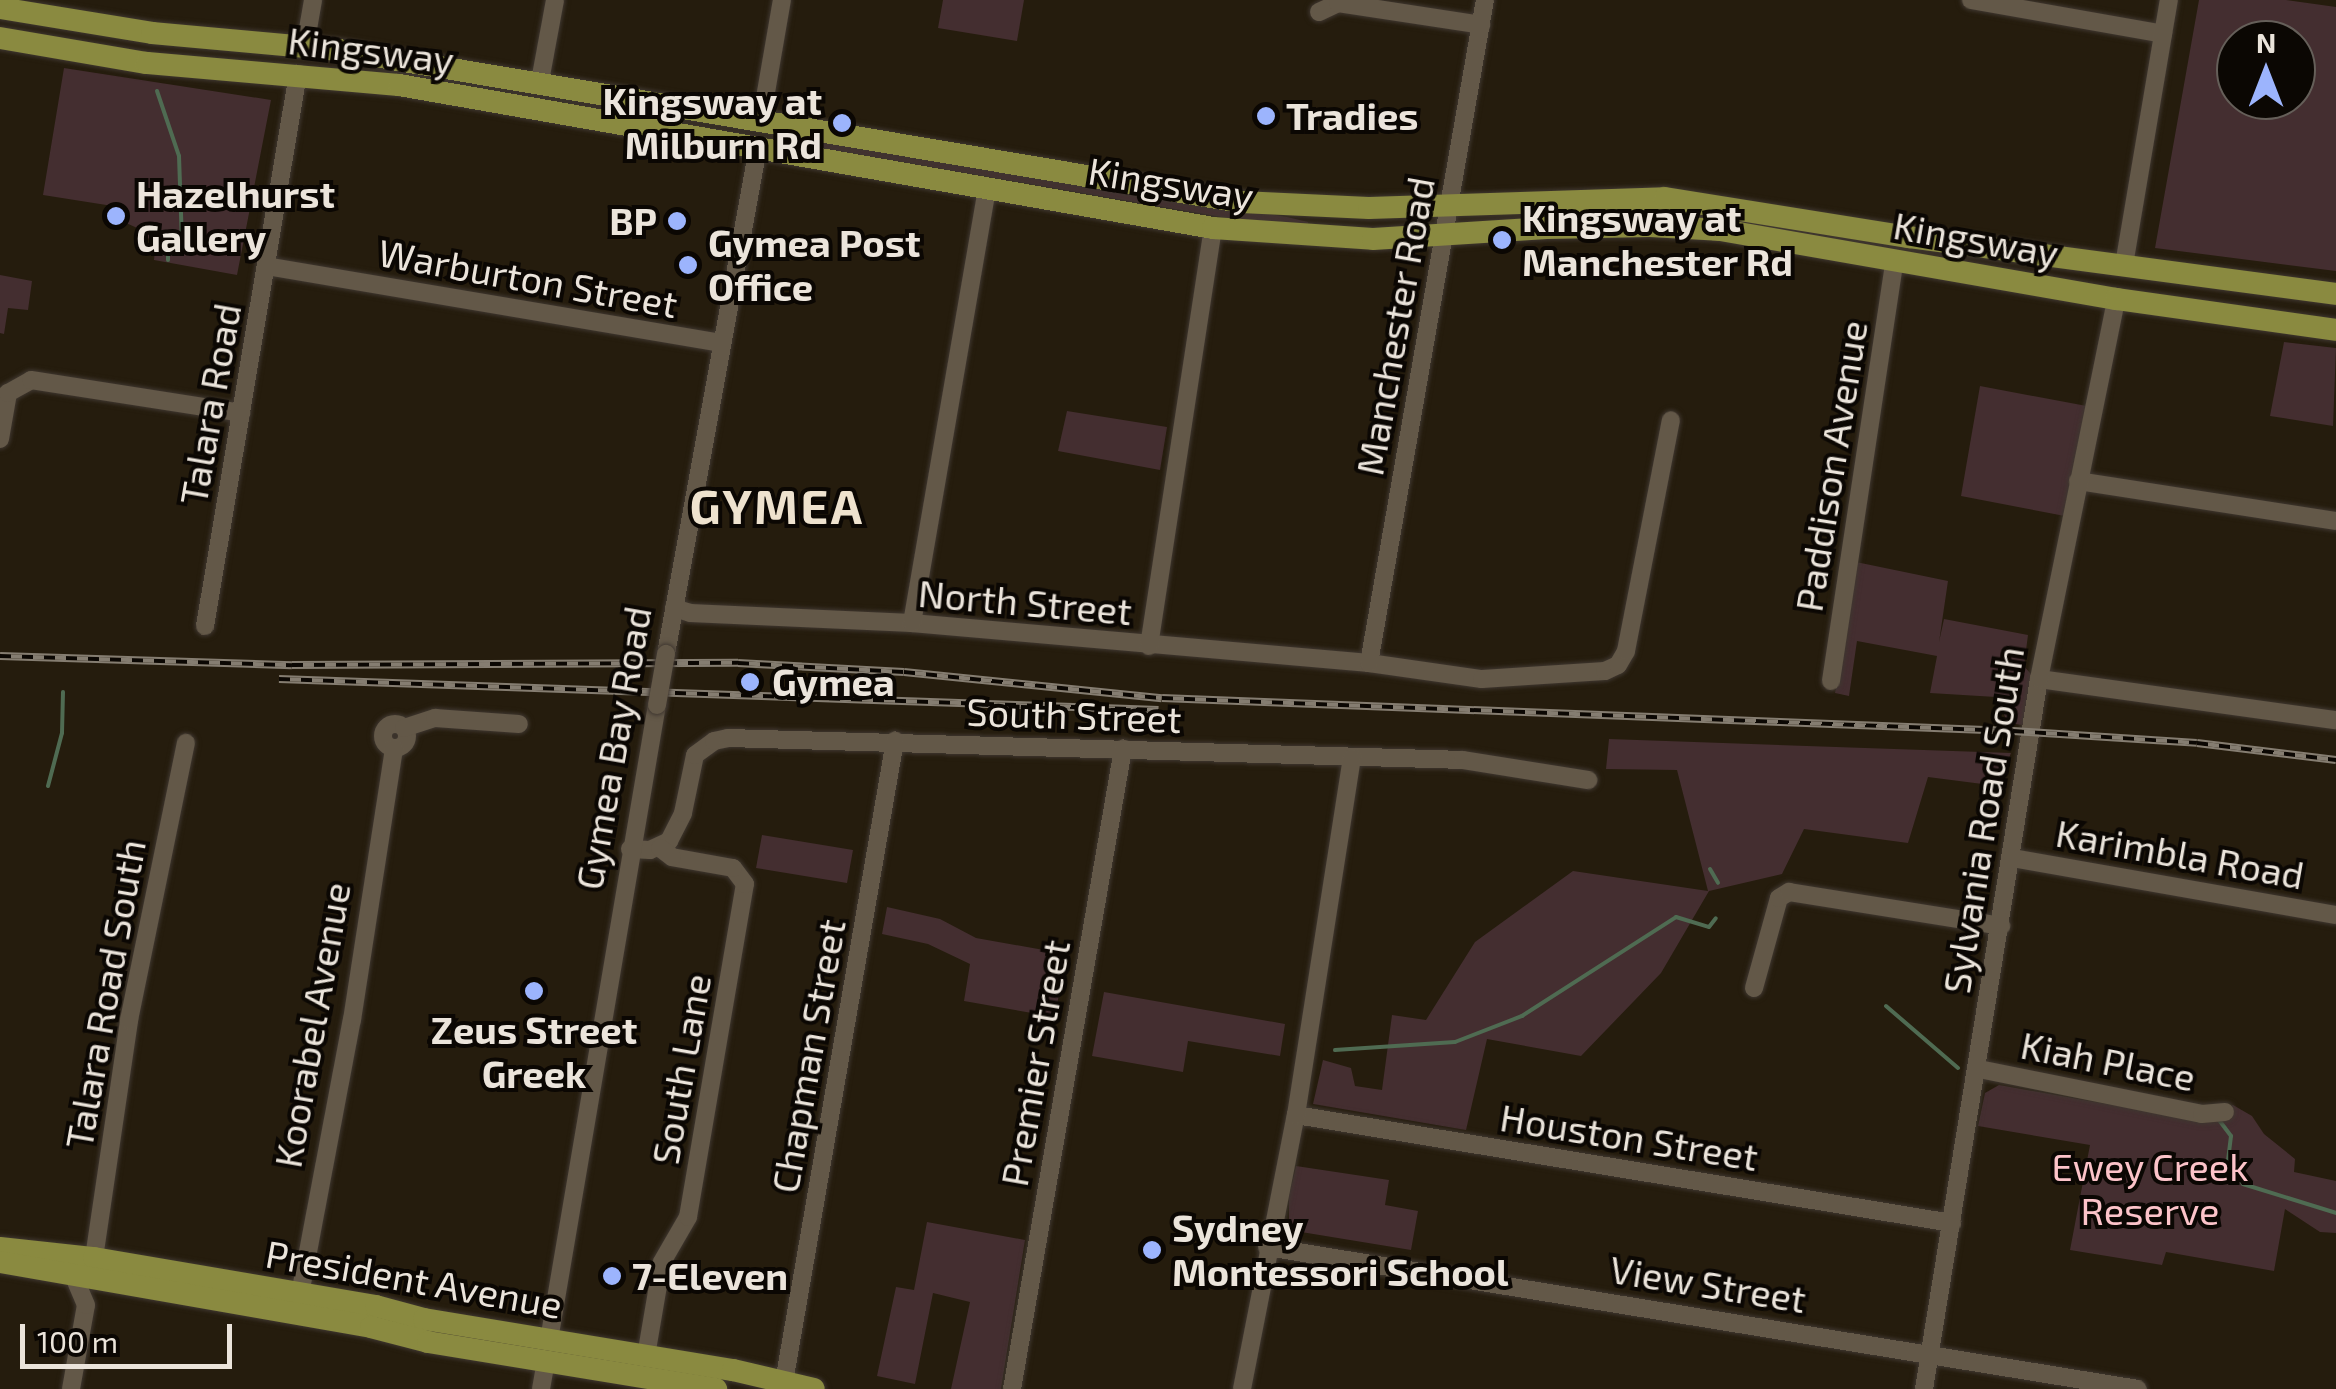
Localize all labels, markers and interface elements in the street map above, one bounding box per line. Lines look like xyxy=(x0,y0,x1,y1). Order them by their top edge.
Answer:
street label: Kingsway xyxy=(286,17,456,83)
north arrow xyxy=(2216,20,2316,120)
text: N xyxy=(2256,25,2276,59)
place label: Kingsway at Milburn Rd xyxy=(602,78,822,168)
place label: Tradies xyxy=(1286,93,1419,139)
marker: Tradies xyxy=(1255,105,1277,127)
marker: Kingsway at Milburn Rd xyxy=(831,112,853,134)
street label: Kingsway xyxy=(1085,147,1257,219)
place label: Hazelhurst Gallery xyxy=(136,171,335,260)
street label: Manchester Road xyxy=(1346,173,1444,479)
place label: Kingsway at Manchester Rd xyxy=(1522,195,1794,284)
place label: BP xyxy=(609,198,657,244)
street label: Kingsway xyxy=(1890,202,2062,276)
marker: Hazelhurst Gallery xyxy=(105,205,127,227)
marker: BP xyxy=(666,210,688,232)
place label: Gymea Post Office xyxy=(708,220,920,310)
street label: Warburton Street xyxy=(375,229,681,327)
marker: Kingsway at Manchester Rd xyxy=(1491,229,1513,251)
marker: Gymea Post Office xyxy=(677,254,699,276)
street label: Talara Road xyxy=(170,300,250,508)
street label: Paddison Avenue xyxy=(1785,317,1877,615)
district label: GYMEA xyxy=(689,477,865,535)
street label: North Street xyxy=(916,570,1134,634)
street label: Gymea Bay Road xyxy=(566,602,660,894)
street label: Sylvania Road South xyxy=(1933,643,2033,997)
place label: Gymea xyxy=(772,659,895,705)
marker: Gymea xyxy=(737,669,763,695)
street label: South Street xyxy=(966,688,1182,742)
street label: Karimbla Road xyxy=(2052,810,2308,898)
street label: Talara Road South xyxy=(55,836,155,1152)
street label: Koorabel Avenue xyxy=(264,878,360,1172)
street label: Chapman Street xyxy=(762,916,854,1196)
street label: Premier Street xyxy=(991,936,1079,1190)
street label: South Lane xyxy=(642,970,720,1168)
marker: Zeus Street Greek xyxy=(523,980,545,1002)
place label: Zeus Street Greek xyxy=(431,1007,637,1096)
street label: Kiah Place xyxy=(2017,1022,2199,1100)
street label: Houston Street xyxy=(1497,1094,1761,1180)
park label: Ewey Creek Reserve xyxy=(2051,1144,2249,1234)
place label: Sydney Montessori School xyxy=(1172,1205,1508,1294)
street label: President Avenue xyxy=(262,1230,566,1328)
marker: Sydney Montessori School xyxy=(1141,1239,1163,1261)
street label: View Street xyxy=(1606,1246,1810,1322)
place label: 7-Eleven xyxy=(632,1253,788,1299)
marker: 7-Eleven xyxy=(601,1265,623,1287)
scale bar xyxy=(25,1304,238,1366)
text: 100 m xyxy=(37,1323,118,1359)

